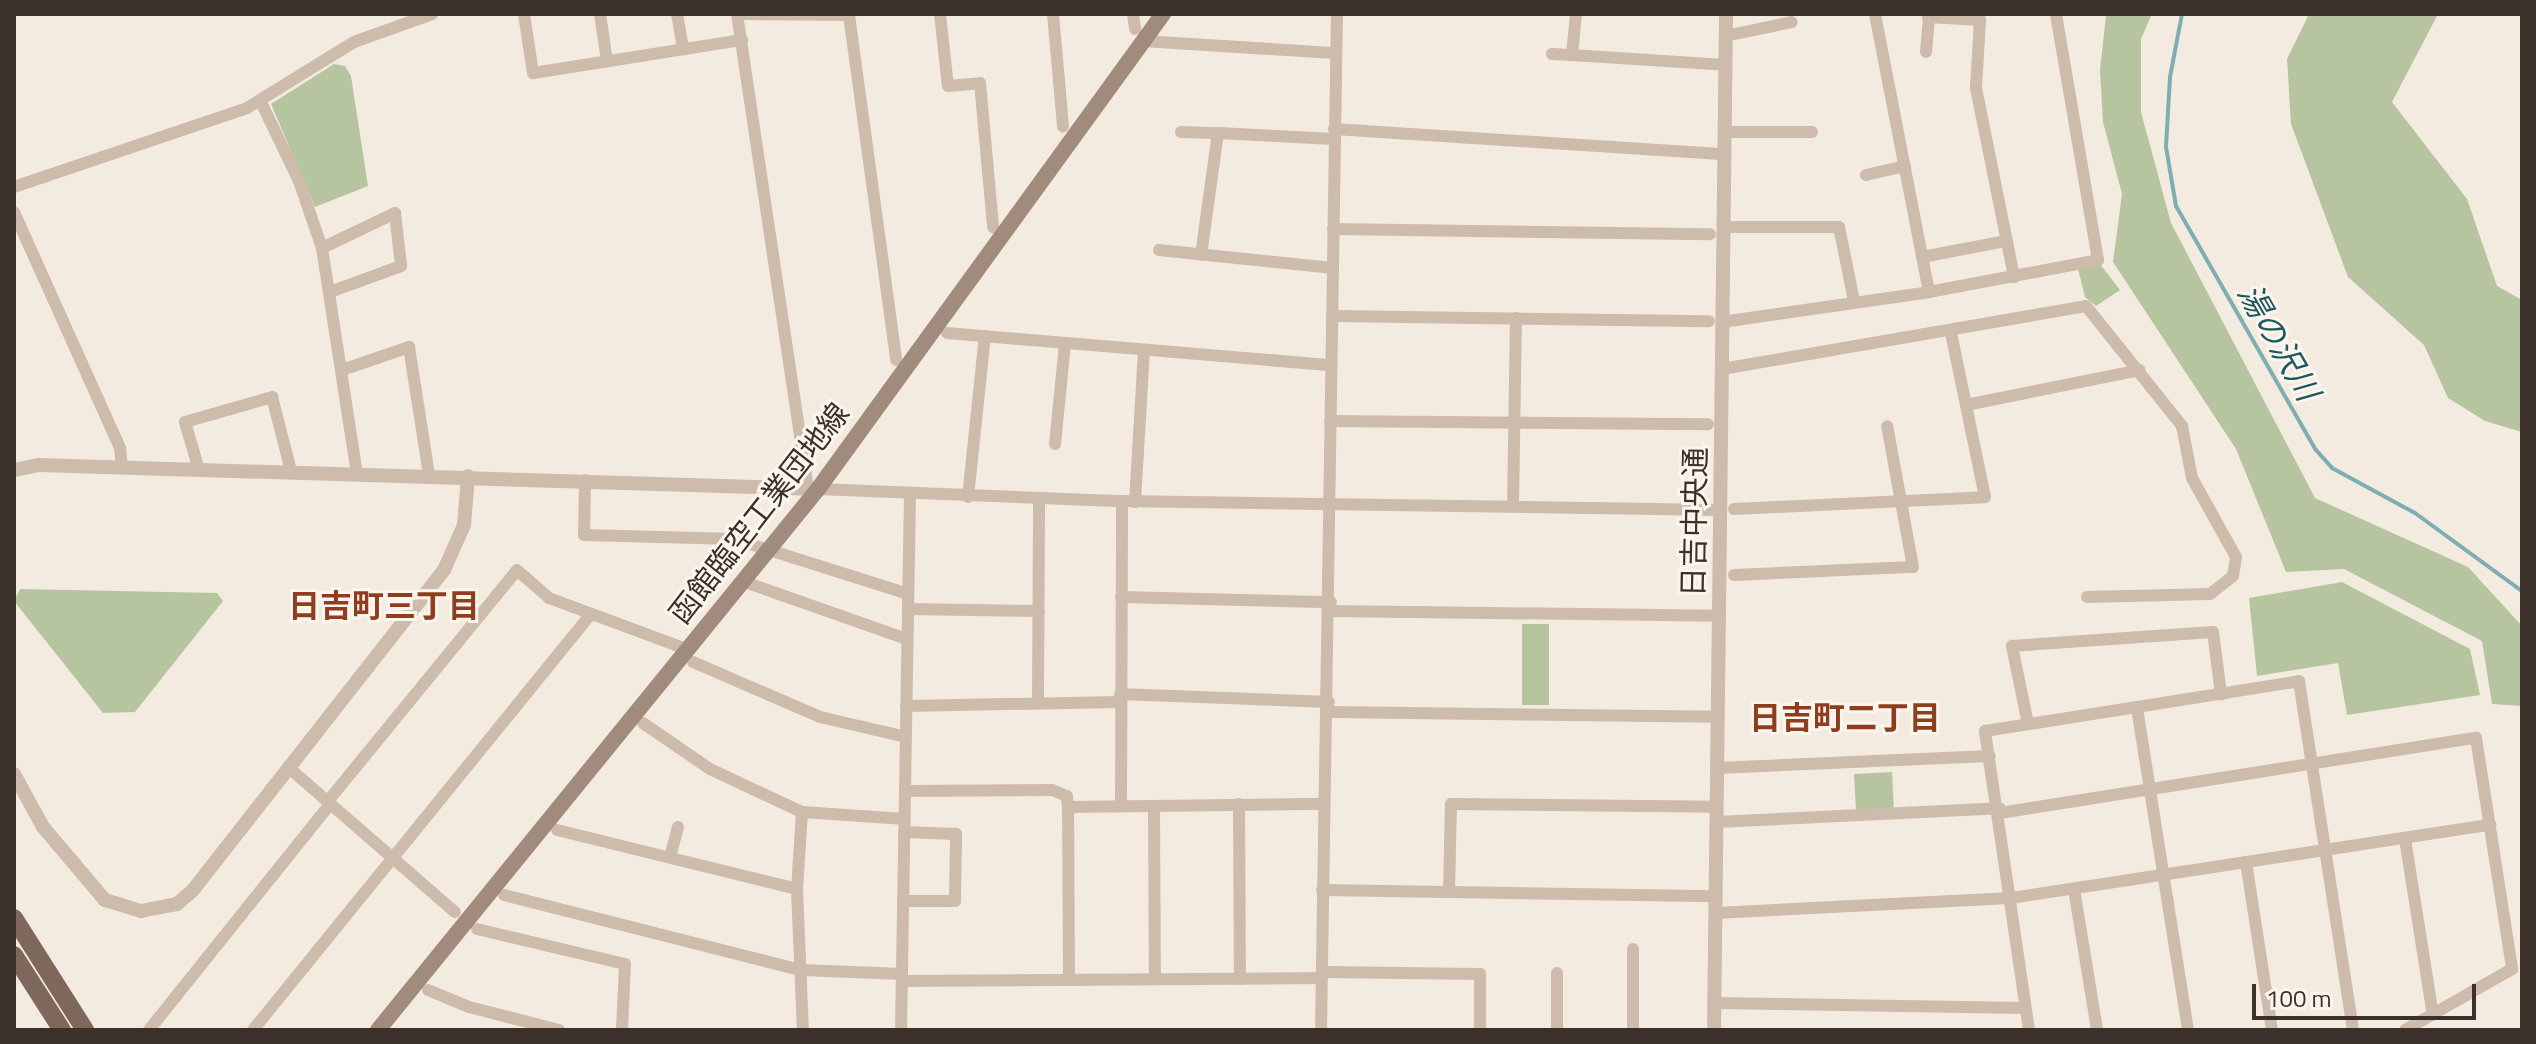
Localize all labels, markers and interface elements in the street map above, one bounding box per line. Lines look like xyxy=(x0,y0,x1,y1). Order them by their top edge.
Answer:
water label: 湯の沢川 xyxy=(2230,277,2328,407)
street label: 函館臨空工業団地線 xyxy=(662,396,856,630)
street label: 日吉中央通 xyxy=(1675,447,1713,597)
district label: 日吉町三丁目 xyxy=(288,586,480,624)
district label: 日吉町二丁目 xyxy=(1749,698,1941,736)
scale bar xyxy=(2256,968,2480,1018)
text: 100 m xyxy=(2266,980,2332,1016)

